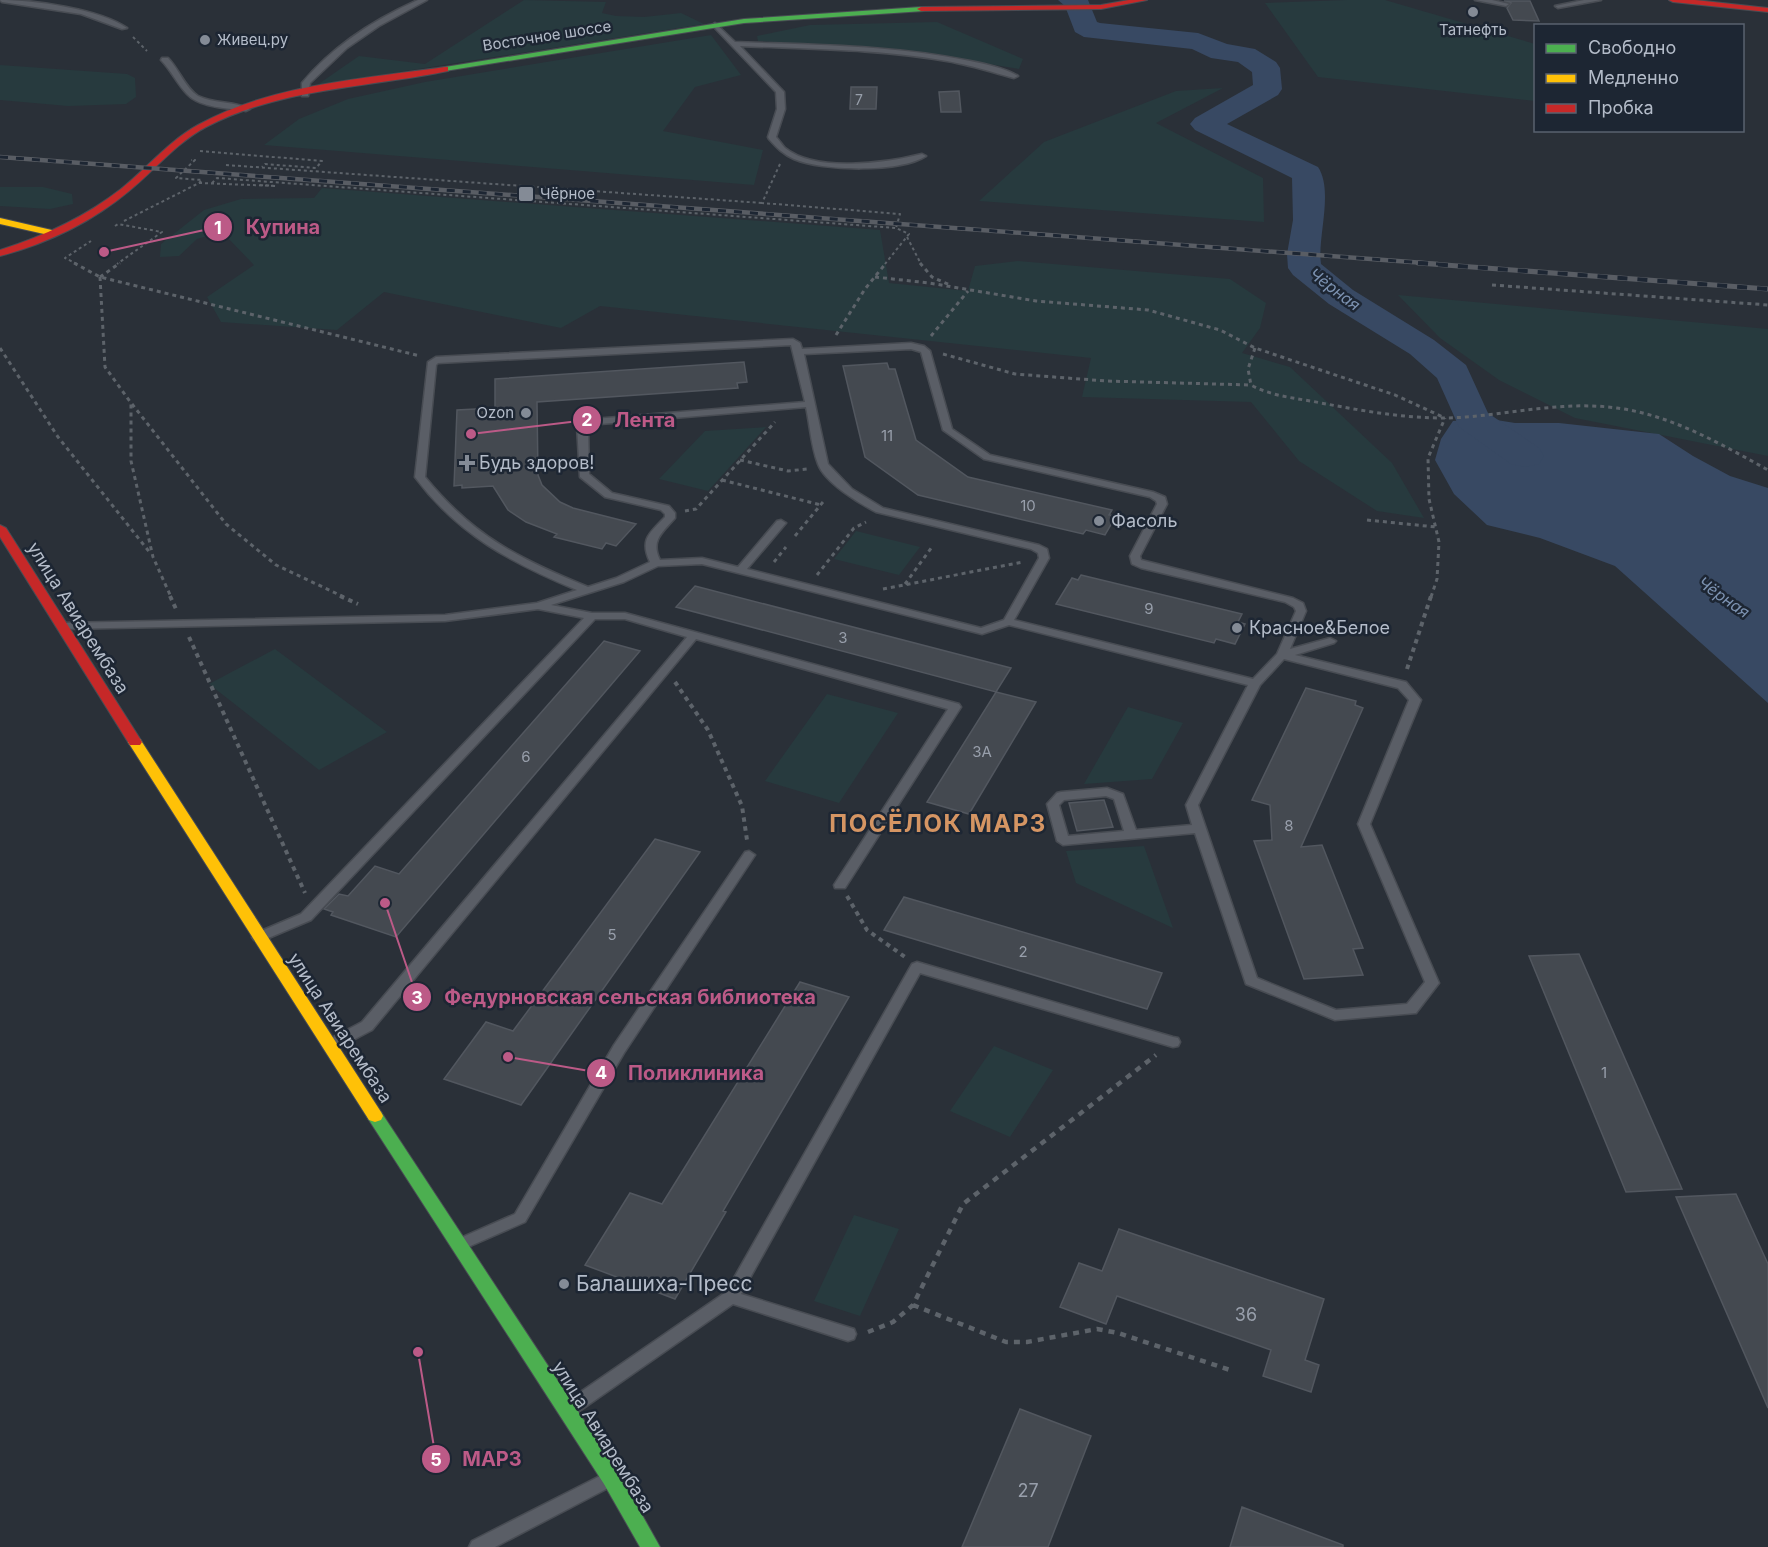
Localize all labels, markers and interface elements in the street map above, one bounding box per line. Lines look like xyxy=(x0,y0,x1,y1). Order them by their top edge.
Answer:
marker: Татнефть xyxy=(1466,5,1480,19)
street label: Восточное шоссе xyxy=(481,16,613,55)
place label: Татнефть xyxy=(1439,20,1507,39)
legend xyxy=(1534,24,1744,132)
place label: Живец.ру xyxy=(217,30,289,49)
marker: Живец.ру xyxy=(198,33,212,47)
text: Свободно xyxy=(1588,37,1676,58)
text: Медленно xyxy=(1588,67,1679,88)
house number: 7 xyxy=(855,91,863,108)
text: Пробка xyxy=(1588,97,1654,118)
place label: Чёрное xyxy=(540,184,595,203)
marker: Чёрное xyxy=(517,185,535,203)
callout: Купина xyxy=(203,208,332,246)
text: Купина xyxy=(246,215,320,239)
text: 1 xyxy=(214,217,222,238)
water label: Чёрная xyxy=(1306,263,1364,315)
callout: Лента xyxy=(572,401,687,439)
place label: Ozon xyxy=(477,403,514,422)
marker: Ozon xyxy=(519,406,533,420)
text: Лента xyxy=(615,408,675,432)
text: 2 xyxy=(581,409,593,430)
house number: 11 xyxy=(881,426,893,445)
place label: Будь здоров! xyxy=(479,452,595,473)
marker: Будь здоров! xyxy=(460,456,474,470)
house number: 10 xyxy=(1020,496,1036,515)
place label: Фасоль xyxy=(1111,510,1178,531)
marker: Фасоль xyxy=(1092,514,1106,528)
street label: улица Авиарембаза xyxy=(23,538,134,697)
water label: Чёрная xyxy=(1694,572,1754,622)
house number: 9 xyxy=(1144,599,1154,618)
place label: Красное&Белое xyxy=(1249,617,1390,638)
marker: Красное&Белое xyxy=(1230,621,1244,635)
house number: 3 xyxy=(838,628,848,647)
house number: 3А xyxy=(972,742,992,761)
house number: 6 xyxy=(521,747,531,766)
district label: ПОСЁЛОК МАРЗ xyxy=(829,808,1047,838)
house number: 8 xyxy=(1284,816,1294,835)
house number: 5 xyxy=(607,925,617,944)
house number: 2 xyxy=(1018,942,1028,961)
street label: улица Авиарембаза xyxy=(284,949,397,1107)
callout: Федурновская сельская библиотека xyxy=(402,978,827,1016)
text: Федурновская сельская библиотека xyxy=(444,985,816,1009)
text: 3 xyxy=(411,987,423,1008)
callout: Поликлиника xyxy=(586,1054,776,1092)
text: Поликлиника xyxy=(628,1061,764,1085)
text: 4 xyxy=(595,1062,607,1083)
house number: 1 xyxy=(1601,1063,1607,1082)
place label: Балашиха-Пресс xyxy=(576,1271,753,1296)
marker: Балашиха-Пресс xyxy=(557,1277,571,1291)
house number: 36 xyxy=(1235,1304,1257,1325)
street label: улица Авиарембаза xyxy=(548,1357,659,1516)
callout: МАРЗ xyxy=(421,1440,534,1478)
text: МАРЗ xyxy=(462,1447,522,1471)
text: 5 xyxy=(430,1449,442,1470)
house number: 27 xyxy=(1017,1480,1039,1501)

